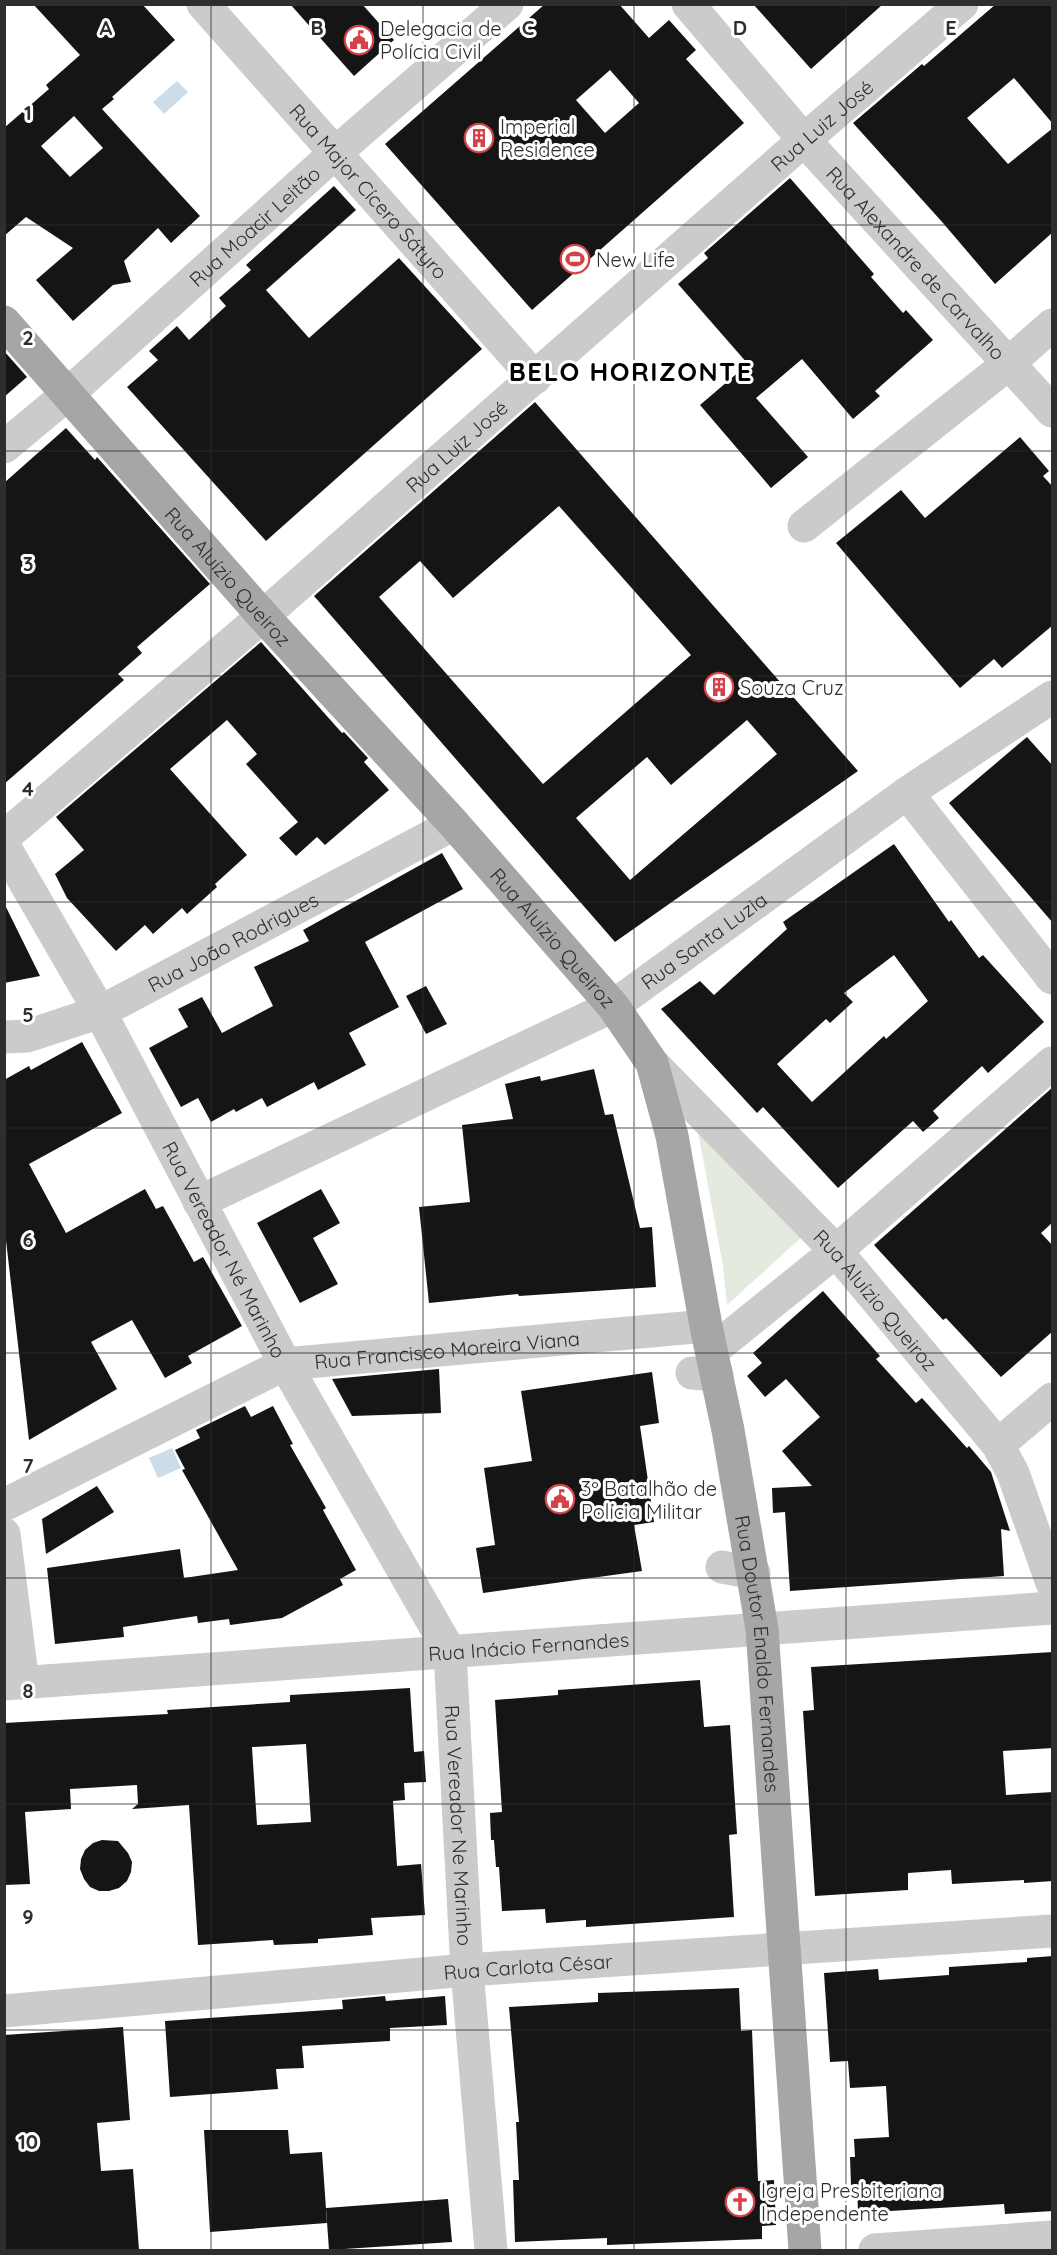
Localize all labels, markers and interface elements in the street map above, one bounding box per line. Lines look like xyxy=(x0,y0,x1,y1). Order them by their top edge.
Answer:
text: A xyxy=(100,15,113,40)
text: B xyxy=(310,15,324,40)
text: C xyxy=(522,15,535,40)
text: D xyxy=(733,15,747,40)
text: E xyxy=(945,15,957,40)
place label: Delegacia de Polícia Civil xyxy=(380,16,502,64)
public building icon: Delegacia de Polícia Civil xyxy=(343,24,375,56)
street label: Rua Luiz José xyxy=(765,74,878,176)
street label: Rua Major Cícero Sátyro xyxy=(285,98,453,284)
text: 1 xyxy=(24,100,32,125)
place label: Imperial Residence xyxy=(500,114,595,162)
building icon: Imperial Residence xyxy=(463,122,495,154)
street label: Rua Moacir Leitão xyxy=(184,160,325,291)
street label: Rua Alexandre de Carvalho xyxy=(821,161,1011,365)
sports icon: New Life xyxy=(559,243,591,275)
place label: New Life xyxy=(596,247,675,272)
text: 2 xyxy=(22,325,34,350)
district label: BELO HORIZONTE xyxy=(509,355,753,388)
street label: Rua Luiz José xyxy=(400,394,513,497)
street label: Rua Aluízio Queiroz xyxy=(160,501,297,651)
text: 3 xyxy=(23,551,33,576)
building icon: Souza Cruz xyxy=(703,671,735,703)
place label: Souza Cruz xyxy=(740,675,844,700)
text: 4 xyxy=(22,776,34,801)
street label: Rua Aluízio Queiroz xyxy=(485,862,621,1013)
street label: Rua João Rodrigues xyxy=(143,886,322,997)
street label: Rua Santa Luzia xyxy=(636,886,772,994)
text: 5 xyxy=(22,1002,34,1027)
street label: Rua Vereador Né Marinho xyxy=(158,1137,292,1362)
street label: Rua Aluízio Queiroz xyxy=(809,1224,943,1376)
text: 6 xyxy=(22,1227,34,1252)
street label: Rua Francisco Moreira Viana xyxy=(313,1325,581,1374)
text: 7 xyxy=(23,1453,34,1478)
place label: 3º Batalhão de Polícia Militar xyxy=(581,1476,717,1524)
public building icon: 3º Batalhão de Polícia Militar xyxy=(544,1483,576,1515)
street label: Rua Doutor Enaldo Fernandes xyxy=(730,1513,786,1793)
street label: Rua Inácio Fernandes xyxy=(427,1626,630,1666)
text: 8 xyxy=(23,1678,34,1703)
street label: Rua Vereador Ne Marinho xyxy=(440,1704,478,1947)
text: 9 xyxy=(22,1904,34,1929)
street label: Rua Carlota César xyxy=(442,1948,614,1985)
text: 10 xyxy=(18,2129,38,2154)
place label: Igreja Presbiteriana Independente xyxy=(761,2178,942,2226)
church icon: Igreja Presbiteriana Independente xyxy=(724,2186,756,2218)

